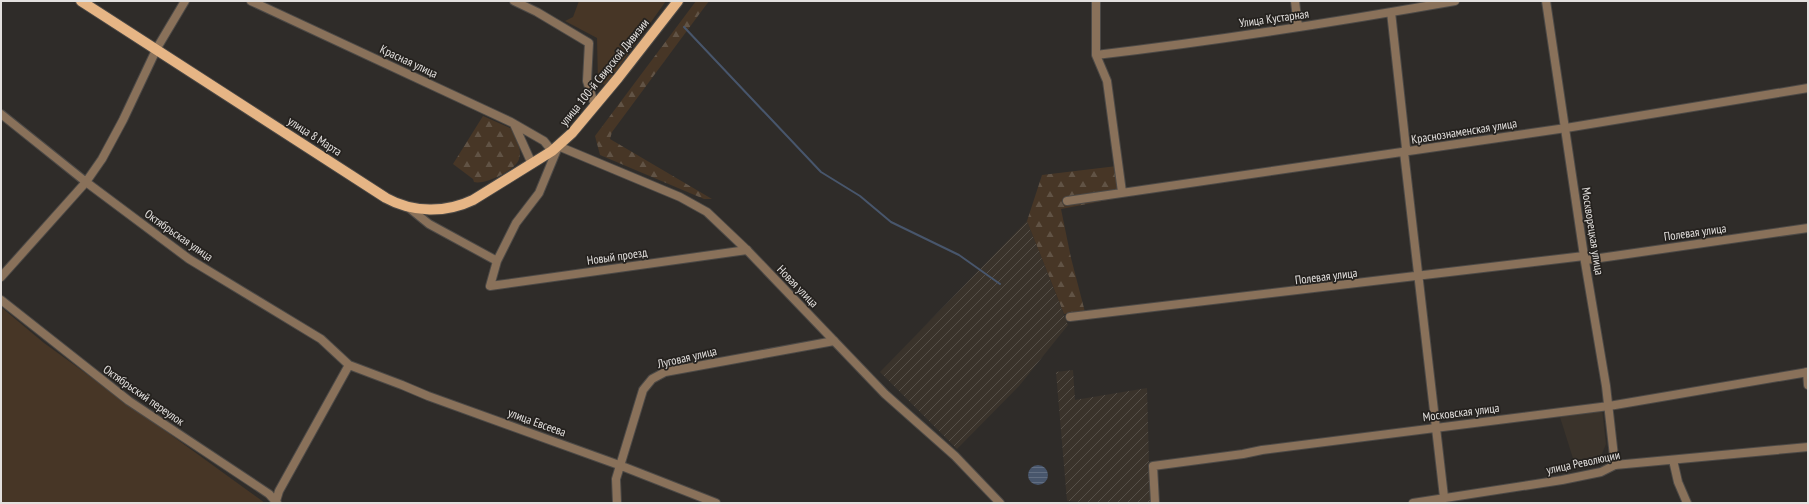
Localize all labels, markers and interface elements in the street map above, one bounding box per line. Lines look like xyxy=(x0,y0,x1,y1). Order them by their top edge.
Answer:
street label: Улица Кустарная xyxy=(1238,6,1310,30)
street label: улица 100-й Свирской Дивизии xyxy=(556,15,652,129)
street label: Красная улица xyxy=(378,41,440,81)
street label: улица 8 Марта xyxy=(285,113,345,159)
street label: Краснознаменская улица xyxy=(1410,115,1518,147)
street label: Москворецкая улица xyxy=(1579,186,1607,276)
street label: Октябрьская улица xyxy=(142,206,216,264)
street label: Полевая улица xyxy=(1663,220,1727,244)
street label: Новый проезд xyxy=(586,244,649,268)
street label: Новая улица xyxy=(774,262,822,310)
street label: Полевая улица xyxy=(1294,265,1358,287)
street label: Луговая улица xyxy=(655,343,718,371)
street label: Октябрьский переулок xyxy=(100,361,188,429)
street label: Московская улица xyxy=(1422,400,1500,424)
street label: улица Евсеева xyxy=(506,405,568,439)
street label: улица Революции xyxy=(1545,447,1621,477)

